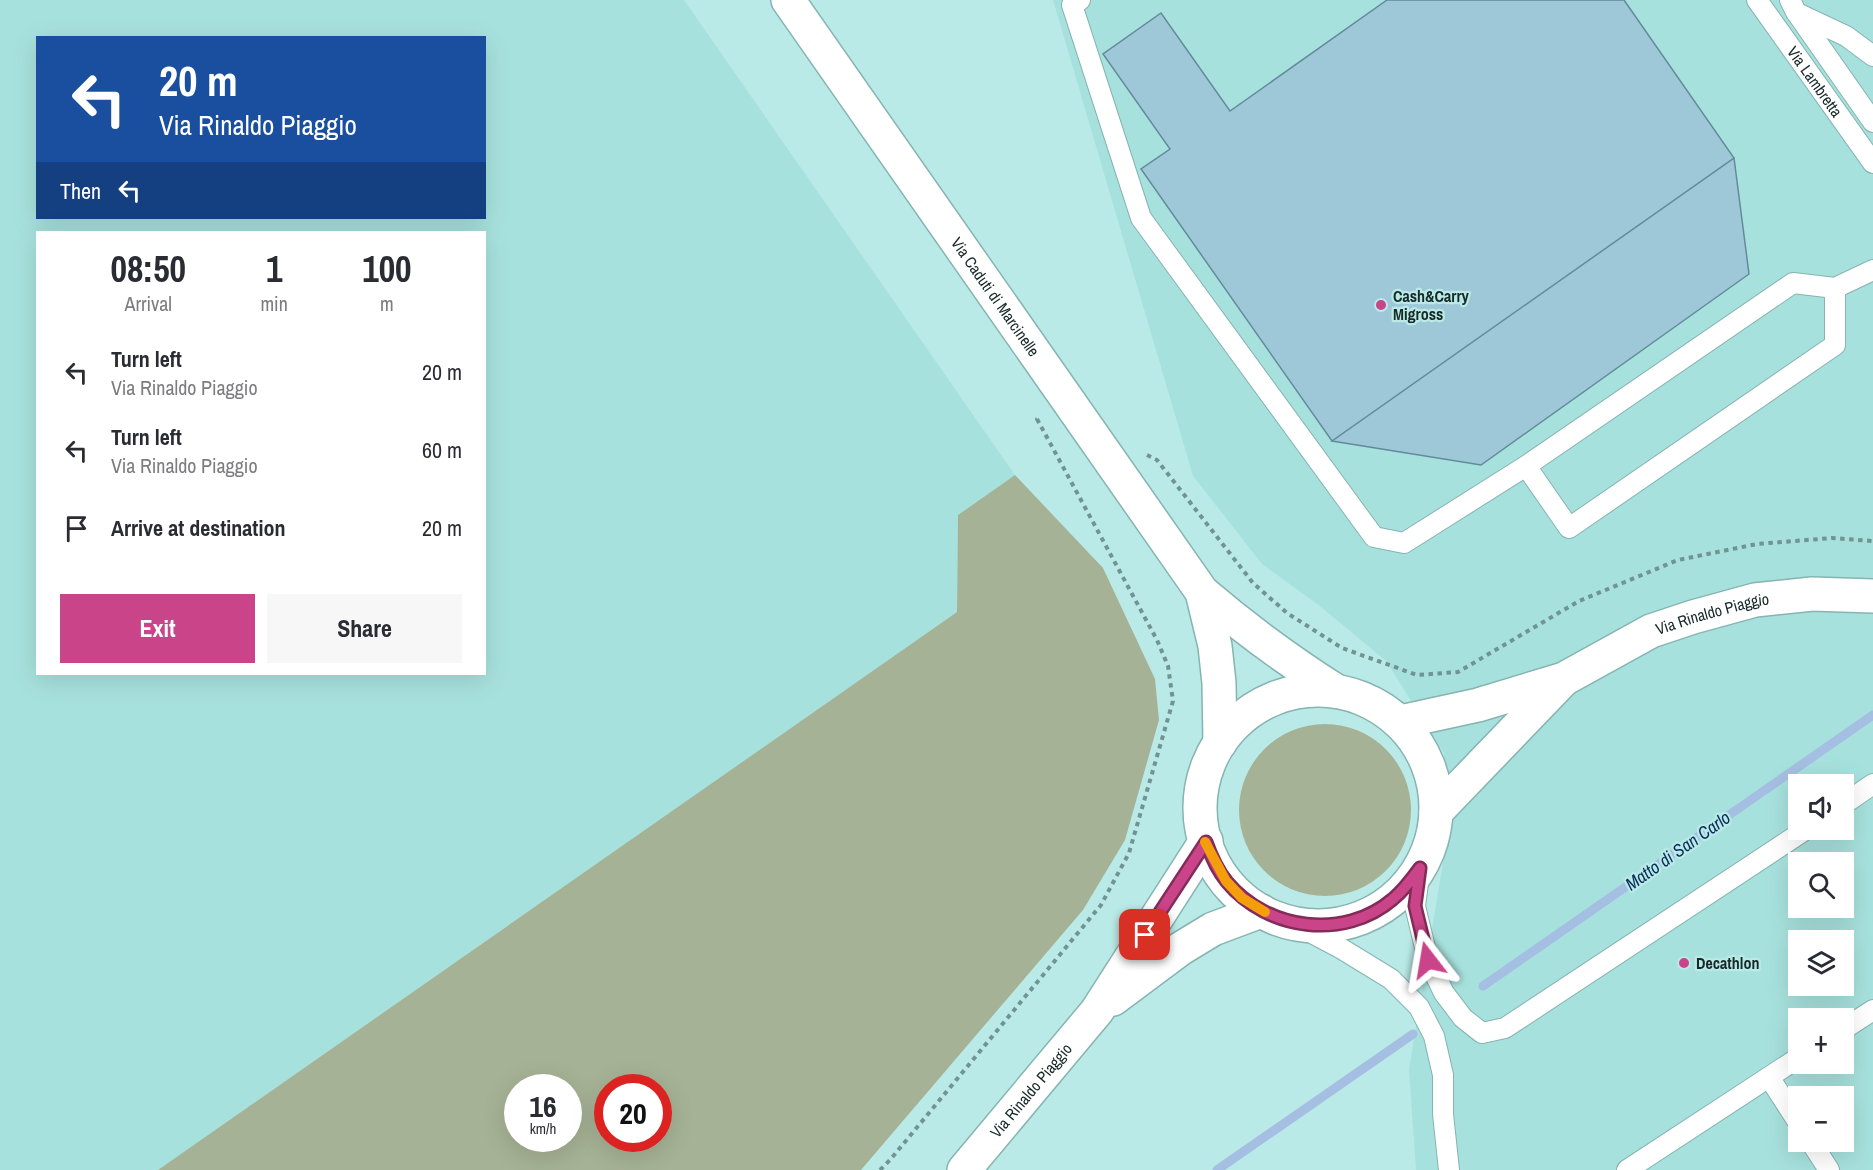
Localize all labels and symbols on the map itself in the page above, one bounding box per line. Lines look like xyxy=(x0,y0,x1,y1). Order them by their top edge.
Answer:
street label: Via Lambretta xyxy=(1782,42,1848,122)
street label: Via Caduti di Marcinelle xyxy=(946,233,1045,361)
place label: Cash&Carry Migross xyxy=(1393,285,1470,325)
marker: Cash&Carry Migross xyxy=(1374,298,1388,312)
street label: Via Rinaldo Piaggio xyxy=(1653,588,1770,640)
water label: Matto di San Carlo xyxy=(1620,805,1735,896)
pin xyxy=(1119,909,1170,960)
position arrow xyxy=(1396,928,1460,992)
place label: Decathlon xyxy=(1696,952,1759,974)
marker: Decathlon xyxy=(1677,956,1691,970)
street label: Via Rinaldo Piaggio xyxy=(985,1038,1077,1142)
speed limit sign: 20 xyxy=(594,1074,672,1152)

